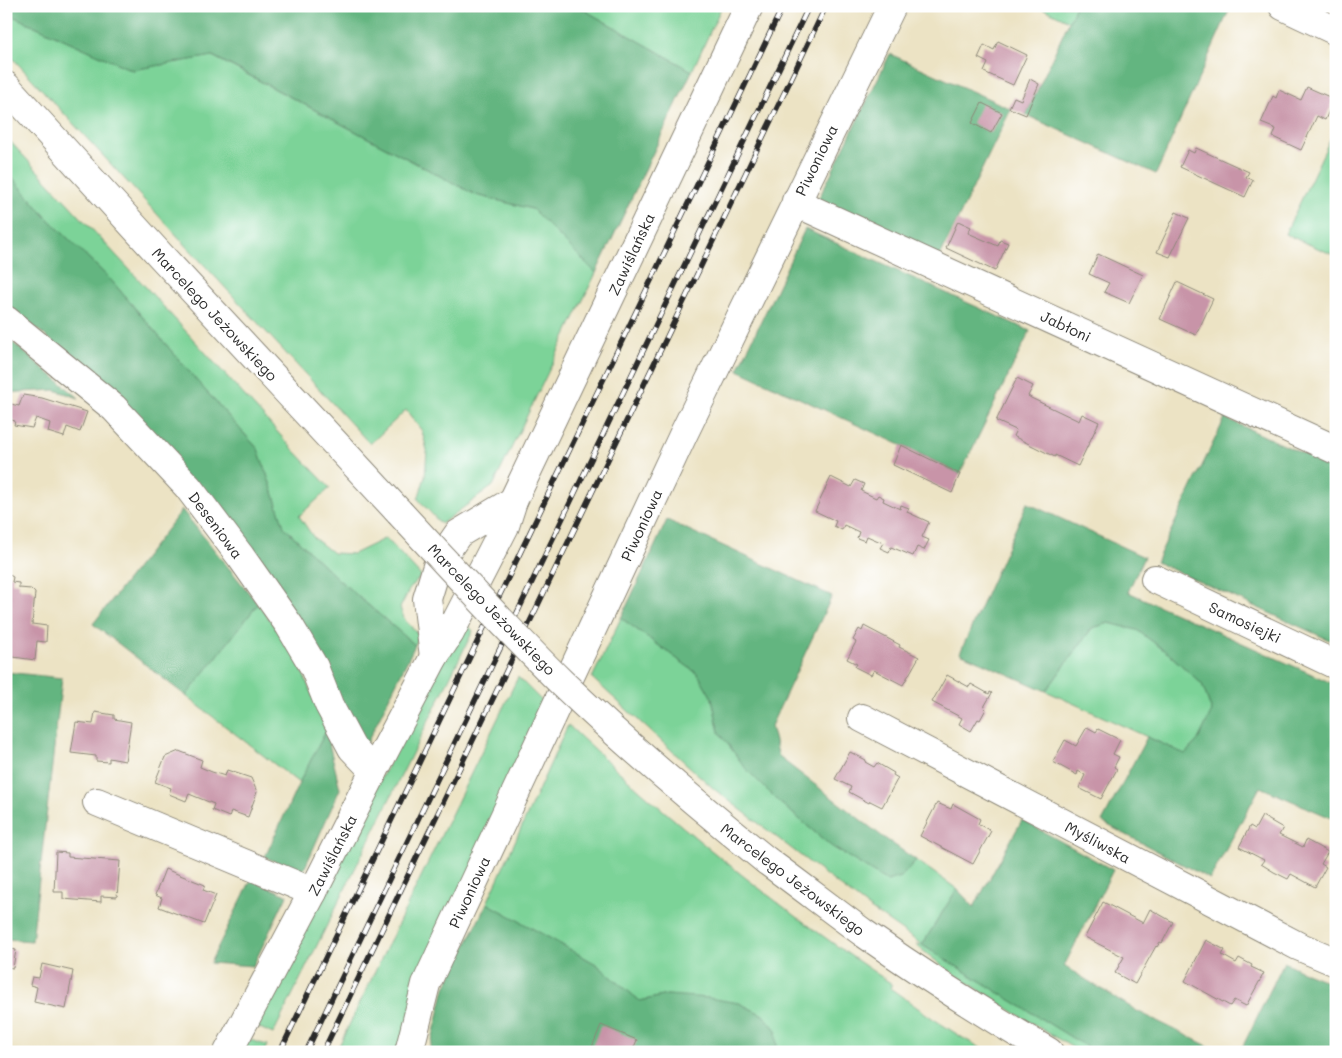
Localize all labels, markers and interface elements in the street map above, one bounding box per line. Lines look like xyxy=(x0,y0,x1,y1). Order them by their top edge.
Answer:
street label: Piwoniowa xyxy=(790,121,842,199)
street label: Zawiślańska xyxy=(603,209,659,299)
street label: Marcelego Jeżowskiego xyxy=(148,243,282,385)
street label: Jabłoni xyxy=(1037,306,1095,346)
street label: Piwoniowa xyxy=(616,486,666,564)
street label: Deseniowa xyxy=(184,487,248,563)
street label: Marcelego Jeżowskiego xyxy=(424,539,560,679)
street label: Samosiejki xyxy=(1206,597,1284,647)
street label: Zawiślańska xyxy=(303,811,361,899)
street label: Myśliwska xyxy=(1062,816,1134,868)
street label: Marcelego Jeżowskiego xyxy=(717,818,869,940)
street label: Piwoniowa xyxy=(444,853,494,931)

